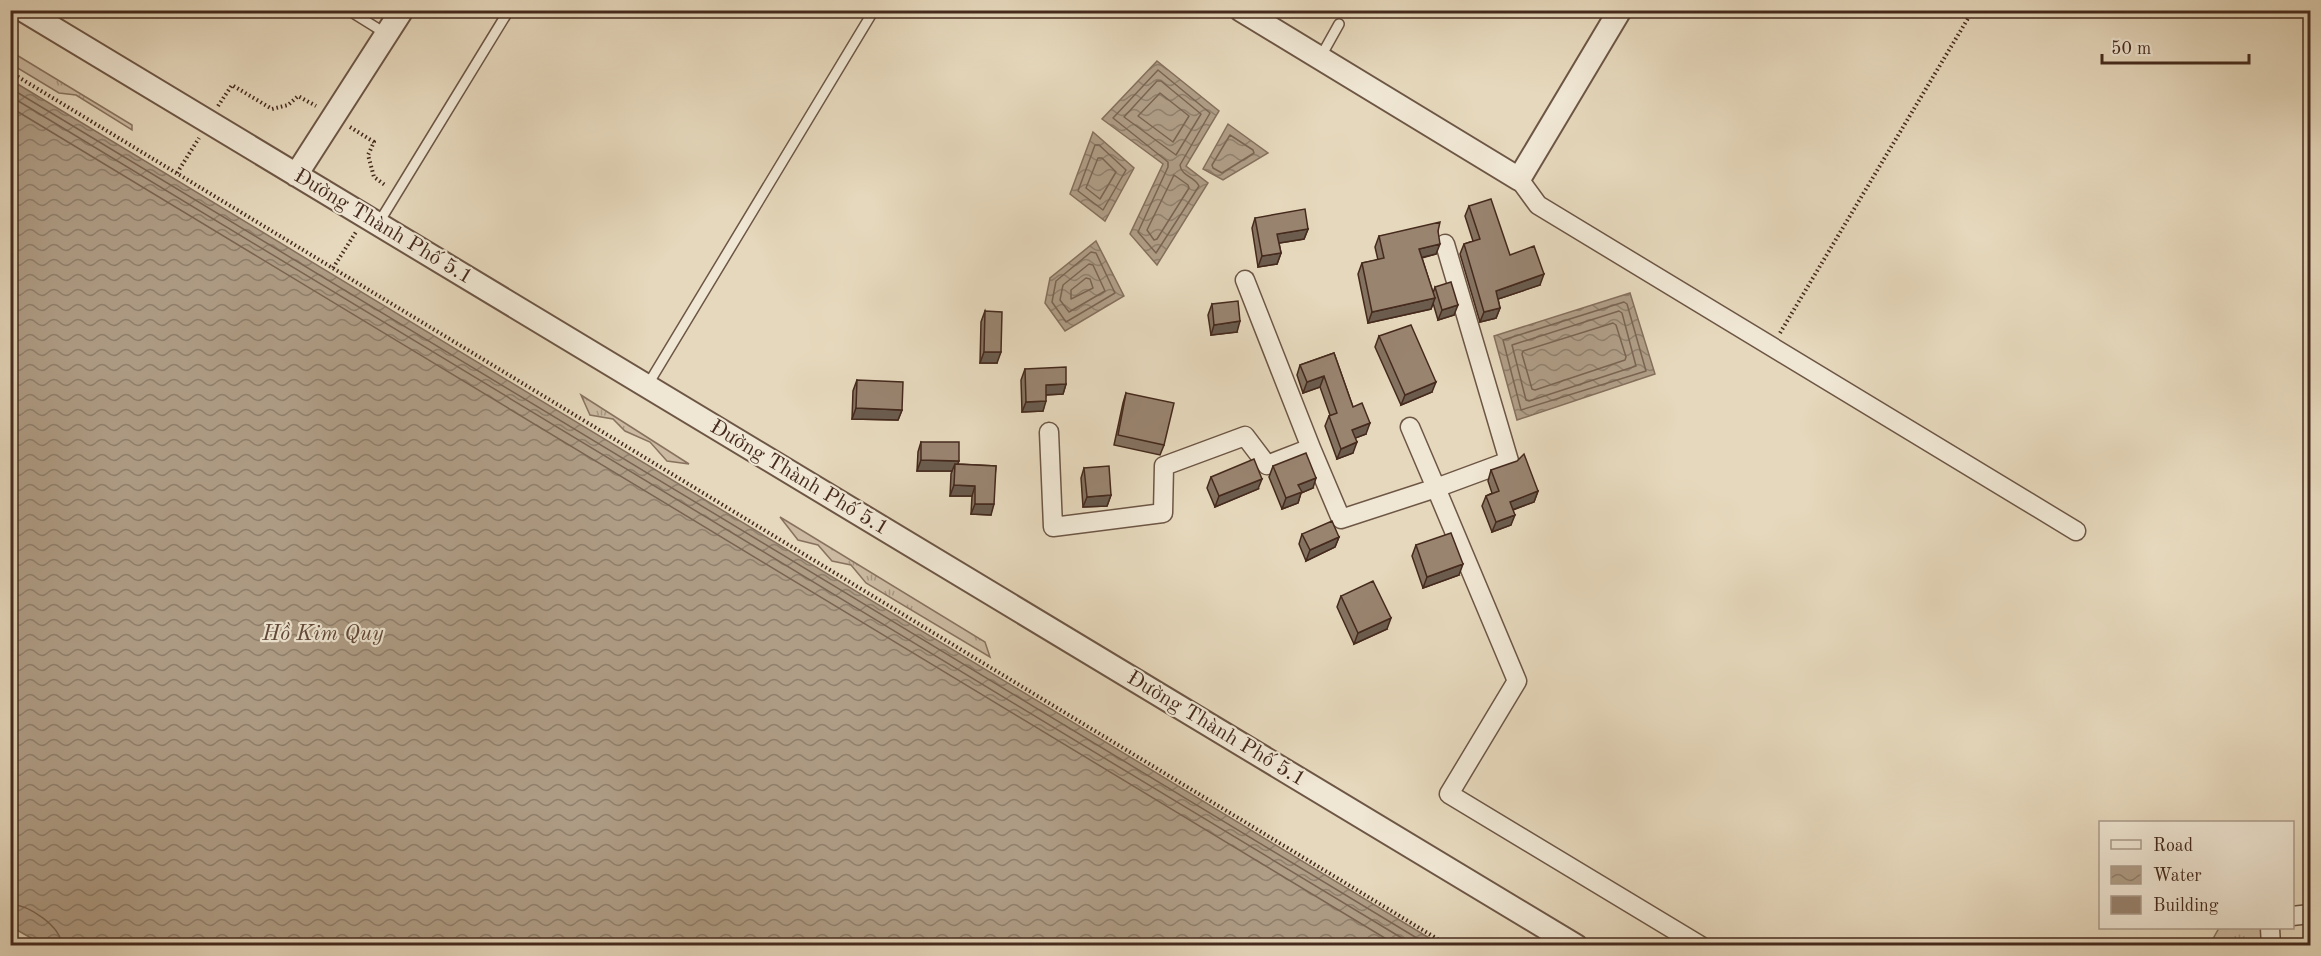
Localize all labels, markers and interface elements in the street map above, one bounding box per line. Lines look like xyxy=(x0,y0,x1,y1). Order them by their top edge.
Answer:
scale bar xyxy=(2102,27,2249,65)
text: 50 m xyxy=(2111,40,2151,58)
street label: Đường Thành Phố 5.1 xyxy=(290,165,476,289)
street label: Đường Thành Phố 5.1 xyxy=(706,416,892,540)
water label: Hồ Kim Quy xyxy=(261,622,384,645)
street label: Đường Thành Phố 5.1 xyxy=(1123,667,1309,791)
legend xyxy=(2099,821,2294,929)
text: Road xyxy=(2153,837,2193,855)
text: Water xyxy=(2153,867,2202,885)
text: Building xyxy=(2153,897,2219,915)

